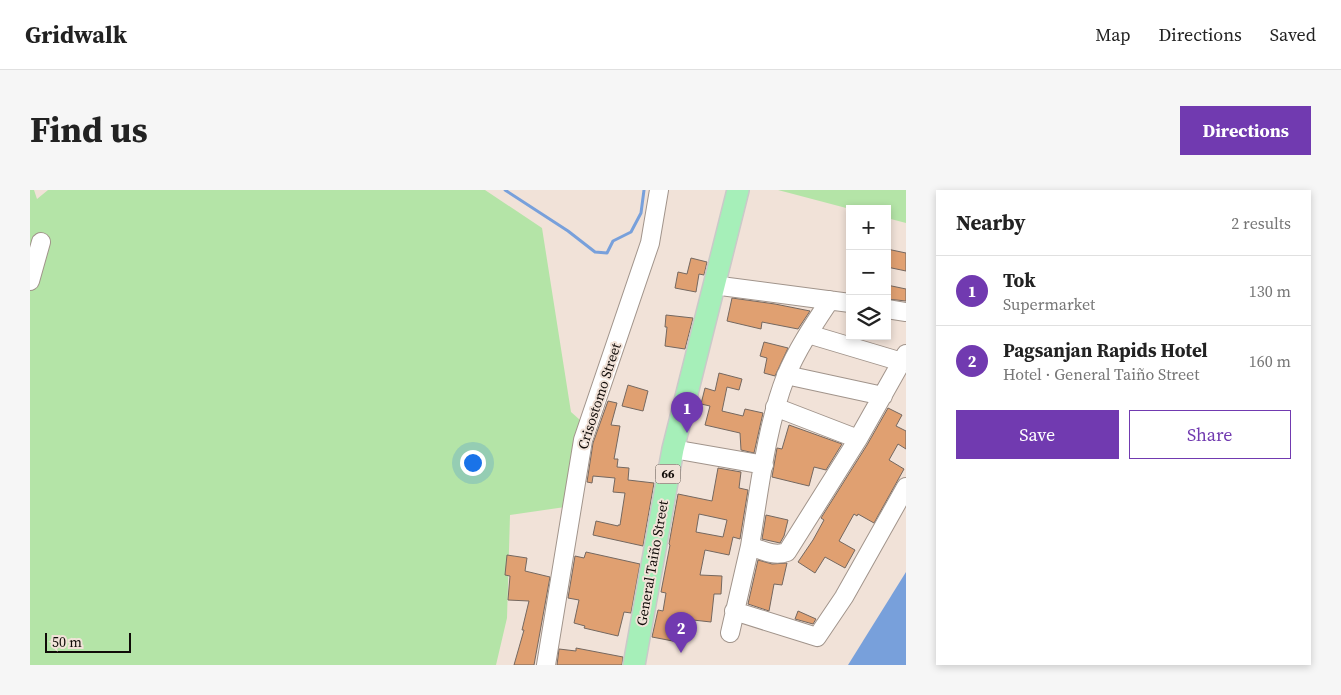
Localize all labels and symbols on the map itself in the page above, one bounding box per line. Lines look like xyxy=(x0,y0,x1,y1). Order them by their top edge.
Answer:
street label: Crisostomo Street xyxy=(572,340,626,452)
pin: 1 xyxy=(671,392,703,433)
your location xyxy=(460,450,486,476)
road number: 66 xyxy=(656,464,680,484)
street label: General Taiño Street xyxy=(631,498,673,627)
pin: 2 xyxy=(665,612,697,653)
scale bar xyxy=(45,630,131,653)

